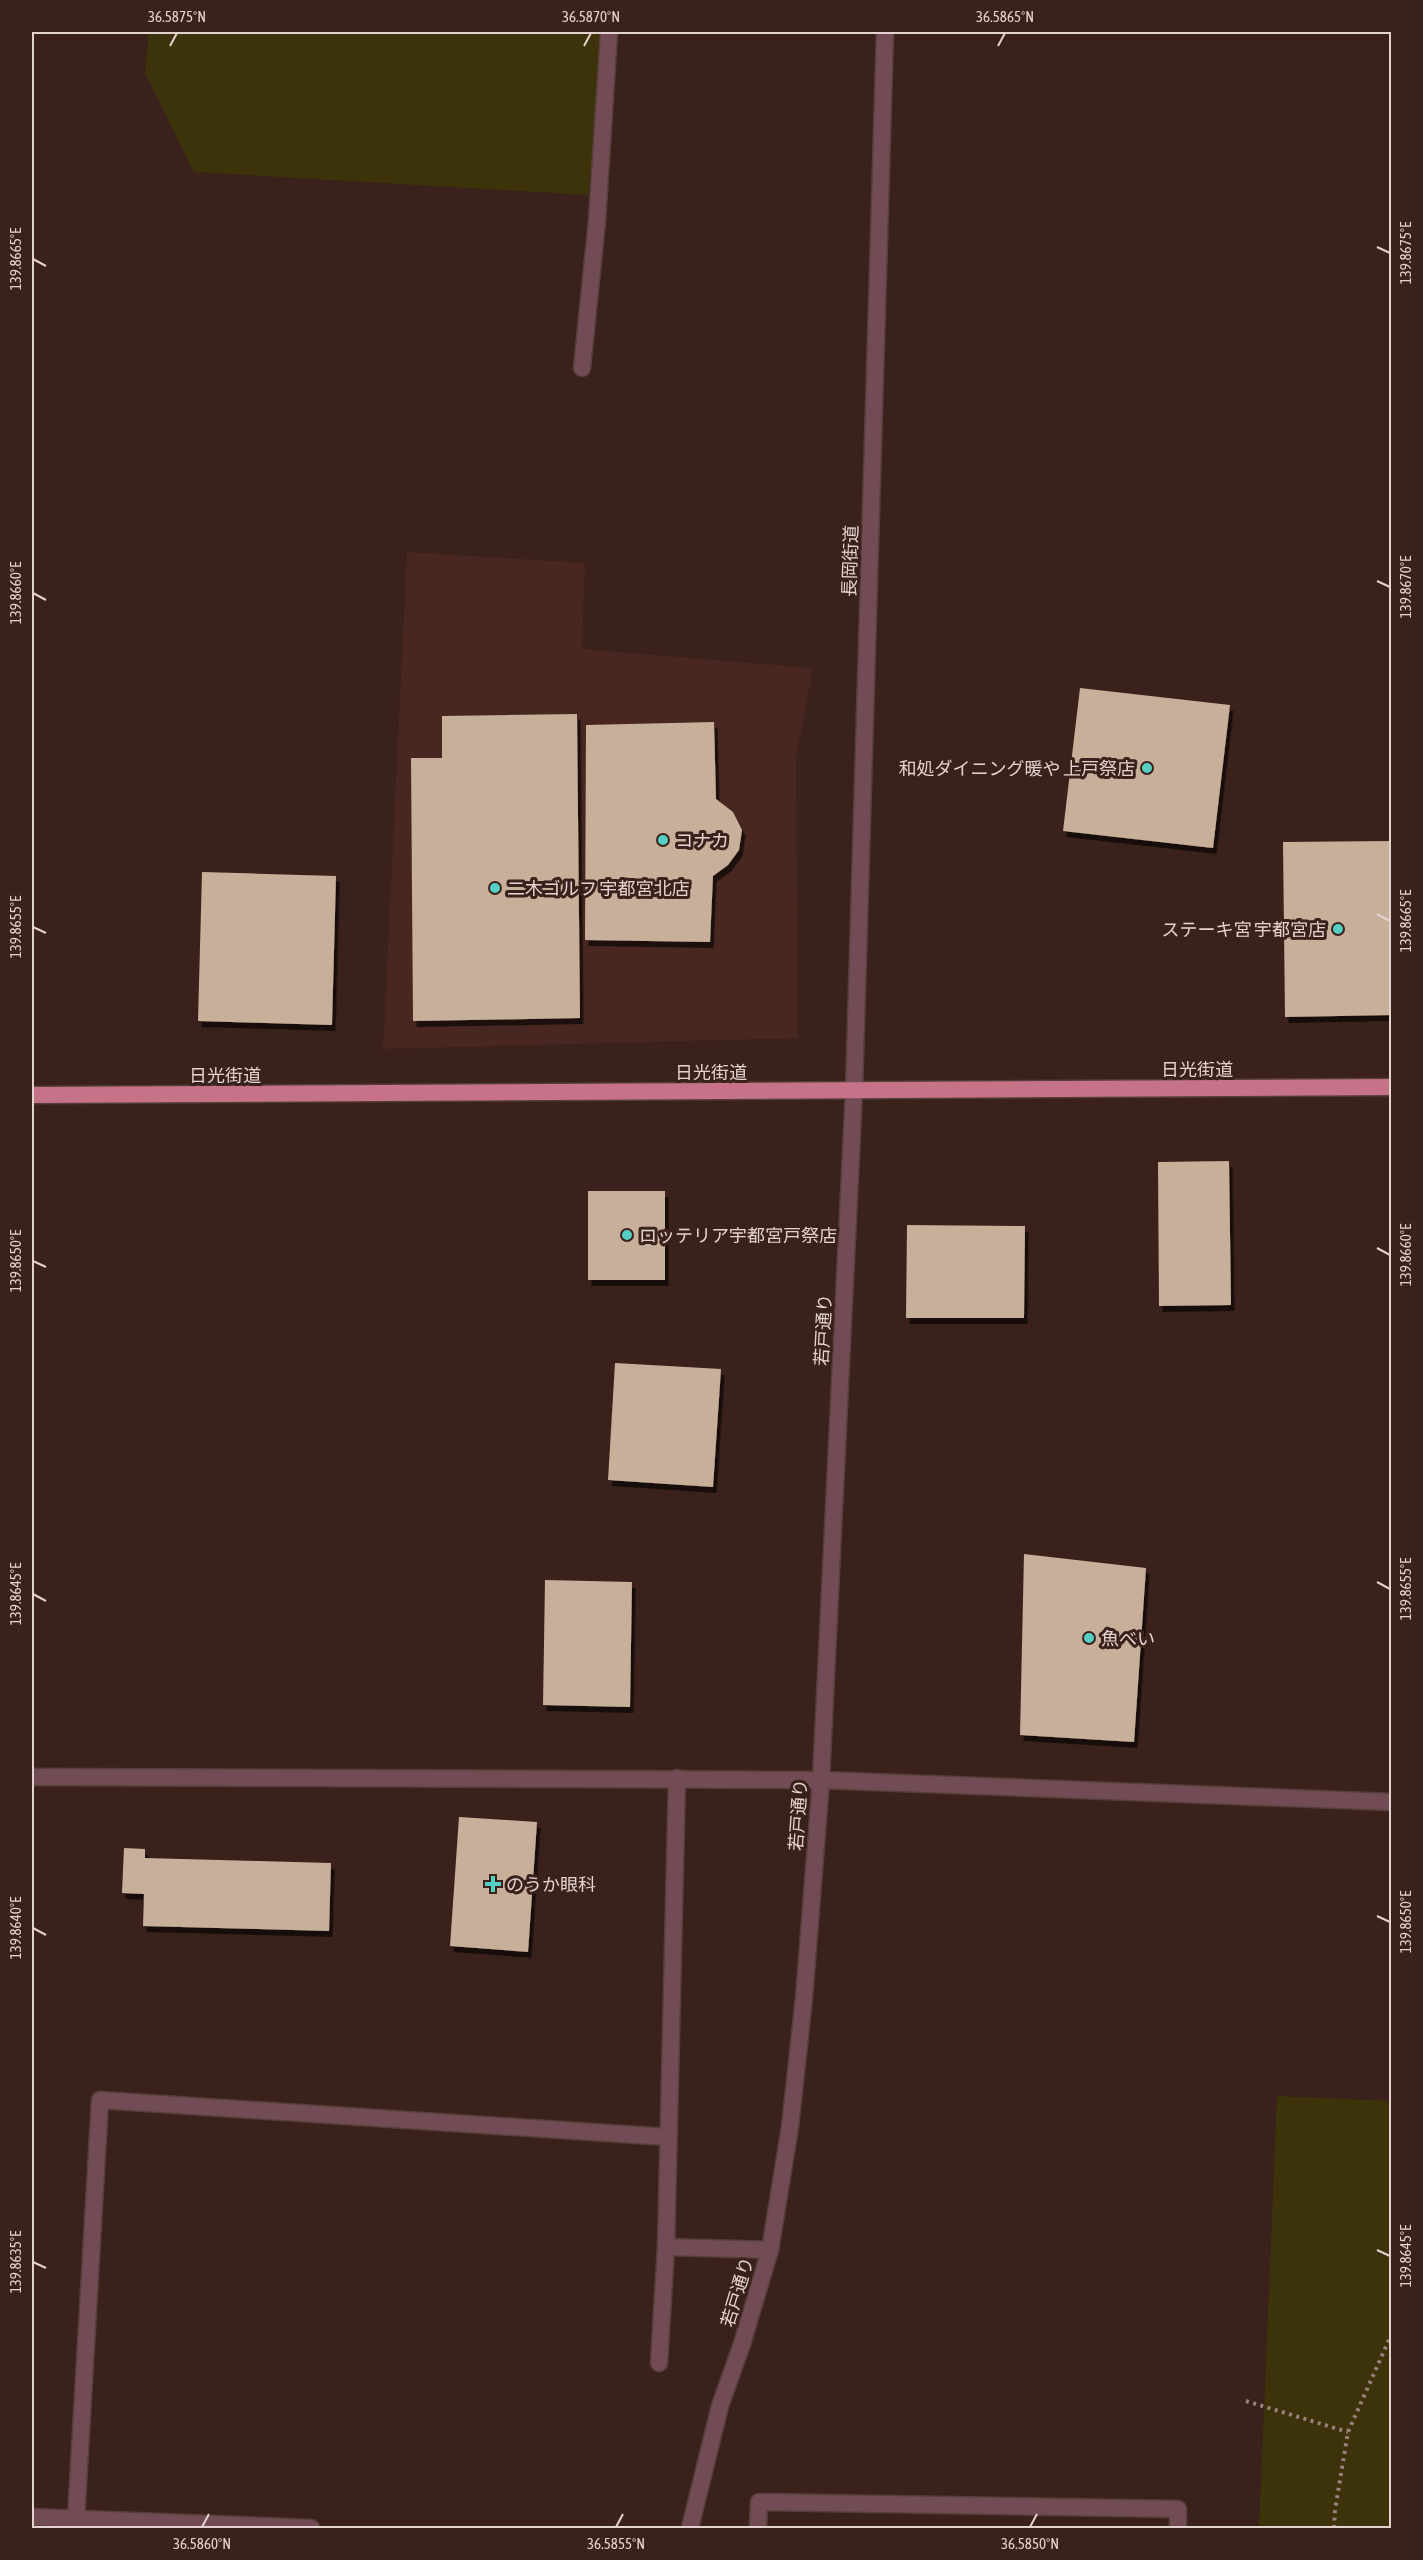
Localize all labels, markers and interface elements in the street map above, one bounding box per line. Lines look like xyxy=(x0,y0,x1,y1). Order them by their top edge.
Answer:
text: 36.5875°N xyxy=(148,8,206,25)
text: 36.5870°N xyxy=(562,8,620,25)
text: 36.5865°N xyxy=(976,8,1034,25)
text: 139.8675°E xyxy=(1397,221,1414,284)
text: 139.8665°E xyxy=(7,227,24,290)
street label: 長岡街道 xyxy=(838,525,862,597)
text: 139.8670°E xyxy=(1397,555,1414,618)
text: 139.8660°E xyxy=(7,561,24,624)
place label: 和処ダイニング暖や 上戸祭店 xyxy=(899,758,1135,779)
marker: 和処ダイニング暖や 上戸祭店 xyxy=(1140,761,1154,775)
place label: コナカ xyxy=(675,830,729,851)
marker: コナカ xyxy=(656,833,670,847)
place label: 二木ゴルフ 宇都宮北店 xyxy=(507,878,689,899)
marker: 二木ゴルフ 宇都宮北店 xyxy=(488,881,502,895)
text: 139.8665°E xyxy=(1397,889,1414,952)
text: 139.8655°E xyxy=(7,895,24,958)
place label: ステーキ宮 宇都宮店 xyxy=(1162,919,1326,940)
marker: ステーキ宮 宇都宮店 xyxy=(1331,922,1345,936)
street label: 日光街道 xyxy=(1161,1059,1233,1080)
street label: 日光街道 xyxy=(675,1062,747,1083)
street label: 日光街道 xyxy=(189,1065,261,1086)
text: 139.8660°E xyxy=(1397,1223,1414,1286)
place label: ロッテリア宇都宮戸祭店 xyxy=(639,1225,837,1246)
marker: ロッテリア宇都宮戸祭店 xyxy=(620,1228,634,1242)
text: 139.8650°E xyxy=(7,1229,24,1292)
street label: 若戸通り xyxy=(811,1293,835,1367)
text: 139.8655°E xyxy=(1397,1557,1414,1620)
text: 139.8645°E xyxy=(7,1562,24,1625)
place label: 魚べい xyxy=(1101,1628,1155,1649)
marker: 魚べい xyxy=(1082,1631,1096,1645)
street label: 若戸通り xyxy=(785,1778,811,1852)
place label: のうか眼科 xyxy=(506,1874,596,1895)
marker: のうか眼科 xyxy=(484,1875,502,1893)
text: 139.8650°E xyxy=(1397,1890,1414,1953)
text: 139.8640°E xyxy=(7,1896,24,1959)
text: 139.8645°E xyxy=(1397,2224,1414,2287)
text: 139.8635°E xyxy=(7,2230,24,2293)
street label: 若戸通り xyxy=(716,2255,758,2329)
text: 36.5860°N xyxy=(173,2535,231,2552)
text: 36.5855°N xyxy=(587,2535,645,2552)
text: 36.5850°N xyxy=(1001,2535,1059,2552)

